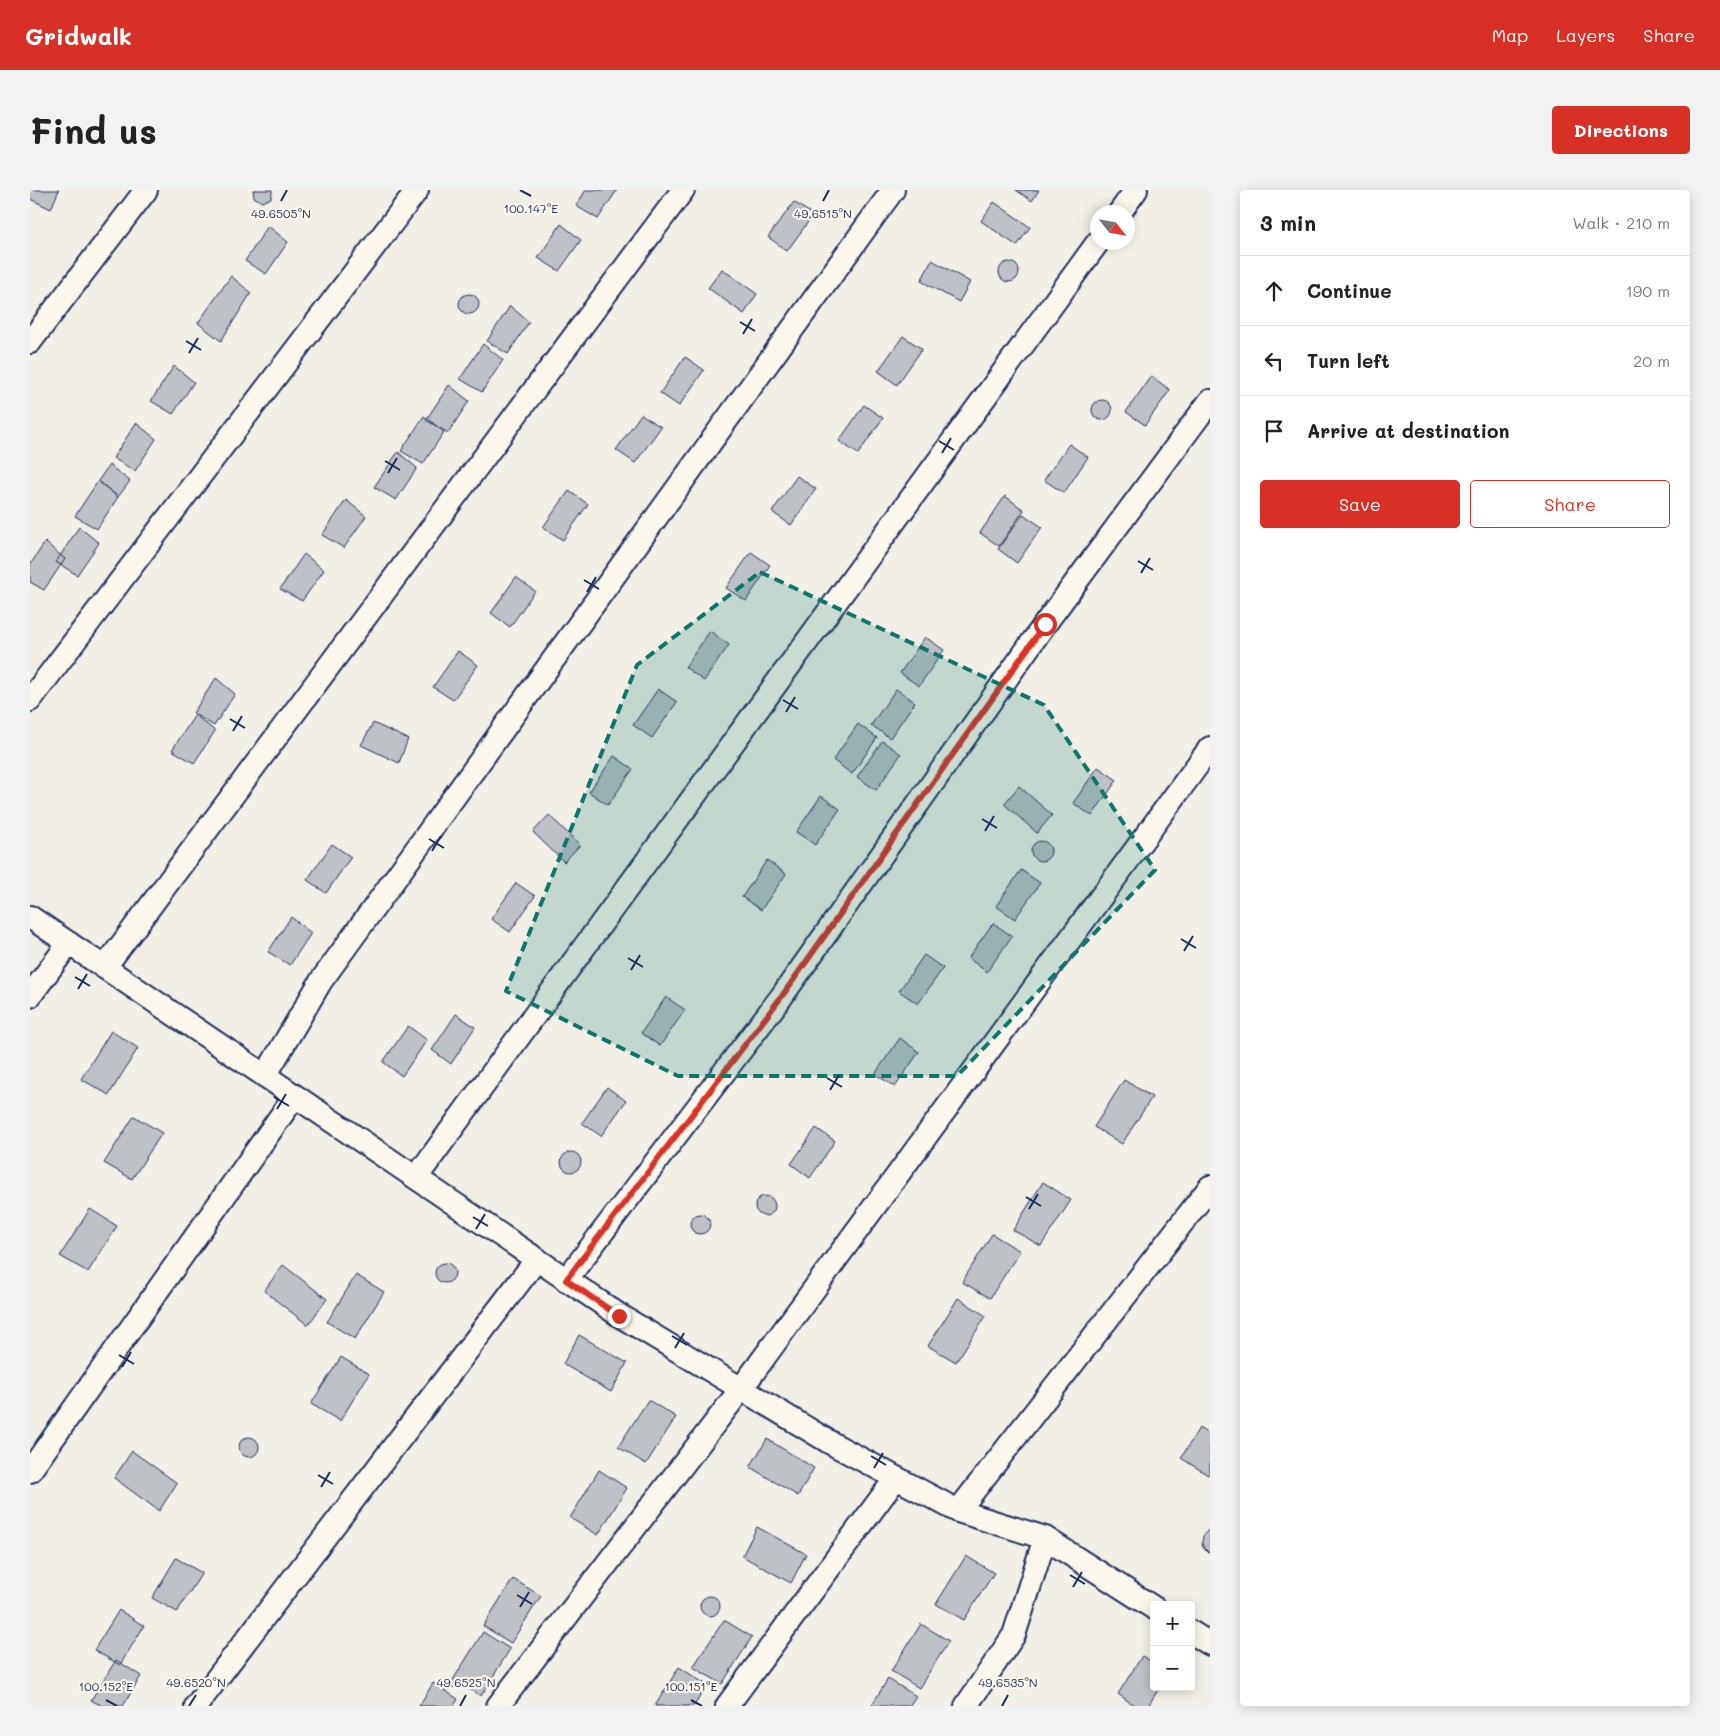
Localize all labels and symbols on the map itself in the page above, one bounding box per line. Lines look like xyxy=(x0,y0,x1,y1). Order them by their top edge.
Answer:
text: 100.147°E xyxy=(504,200,558,216)
text: 49.6505°N xyxy=(251,205,311,221)
text: 49.6515°N xyxy=(794,205,852,221)
north arrow xyxy=(1090,205,1135,250)
route start xyxy=(1034,613,1057,636)
route end xyxy=(608,1305,631,1328)
text: 49.6520°N xyxy=(166,1674,226,1690)
text: 49.6525°N xyxy=(436,1674,496,1690)
text: 49.6535°N xyxy=(978,1674,1038,1690)
text: 100.152°E xyxy=(79,1678,133,1694)
text: 100.151°E xyxy=(665,1678,718,1694)

